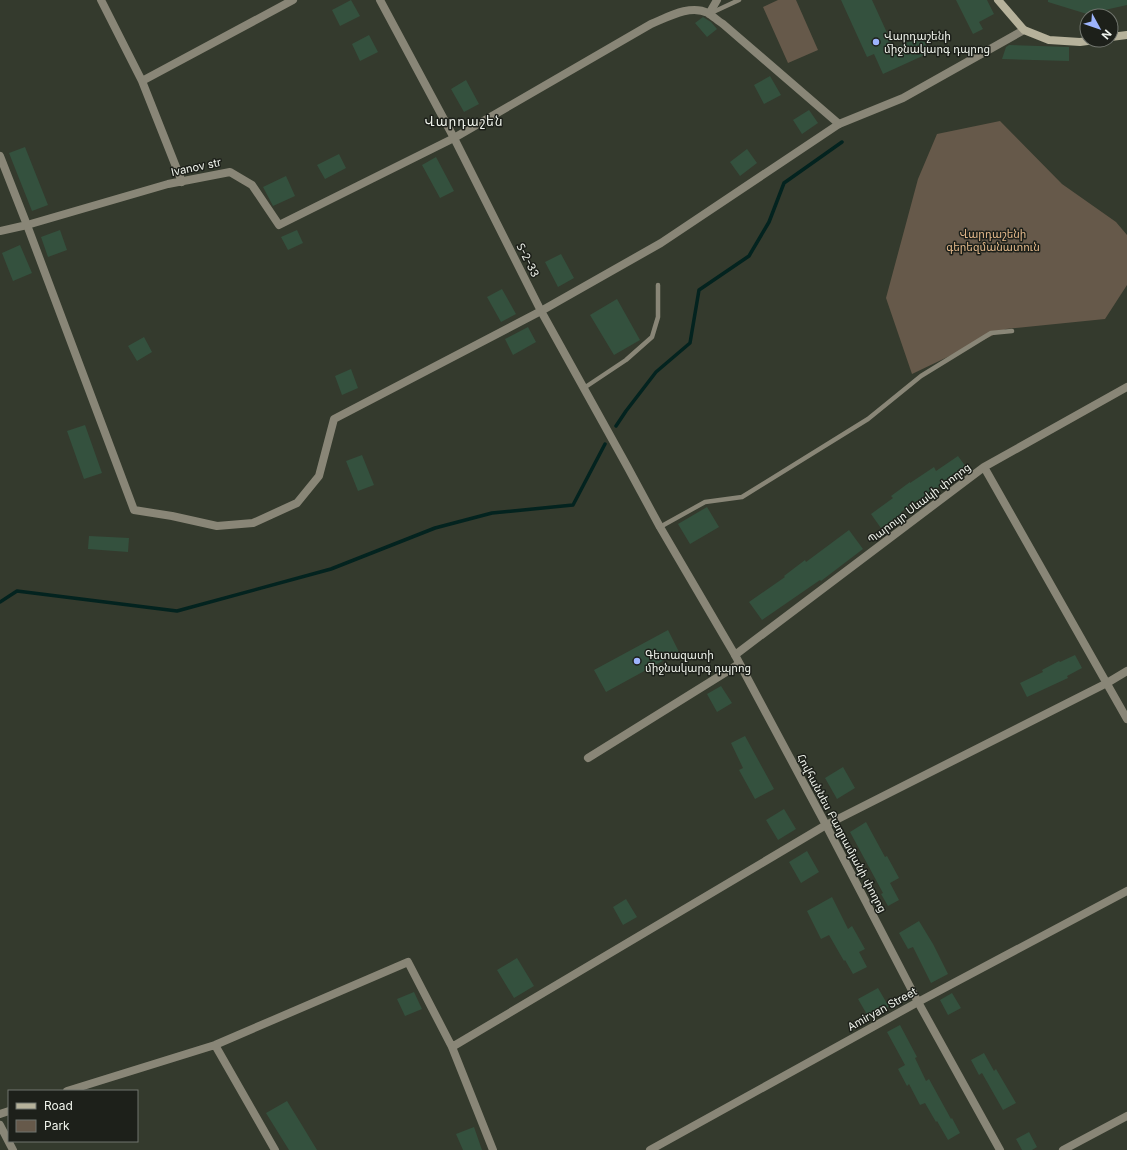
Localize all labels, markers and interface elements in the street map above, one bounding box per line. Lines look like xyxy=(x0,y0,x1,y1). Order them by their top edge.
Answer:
north arrow xyxy=(1079,8,1119,48)
text: N xyxy=(1099,27,1115,42)
place label: Վարդաշենի միջնակարգ դպրոց xyxy=(884,29,990,56)
marker: Վարդաշենի միջնակարգ դպրոց xyxy=(871,37,881,47)
district label: Վարդաշեն xyxy=(424,113,504,129)
street label: Ivanov str xyxy=(170,155,222,179)
park label: Վարդաշենի գերեզմանատուն xyxy=(946,227,1040,254)
street label: Տ-2-33 xyxy=(514,241,543,279)
street label: Պարույր Սևակի փողոց xyxy=(865,460,973,546)
place label: Գետազատի միջնակարգ դպրոց xyxy=(645,648,751,675)
marker: Գետազատի միջնակարգ դպրոց xyxy=(632,656,642,666)
street label: Հովհաննես Բաղրամյանի փողոց xyxy=(794,751,890,915)
street label: Amiryan Street xyxy=(845,984,919,1034)
legend xyxy=(8,1090,138,1142)
text: Road xyxy=(44,1098,73,1113)
text: Park xyxy=(44,1118,70,1133)

